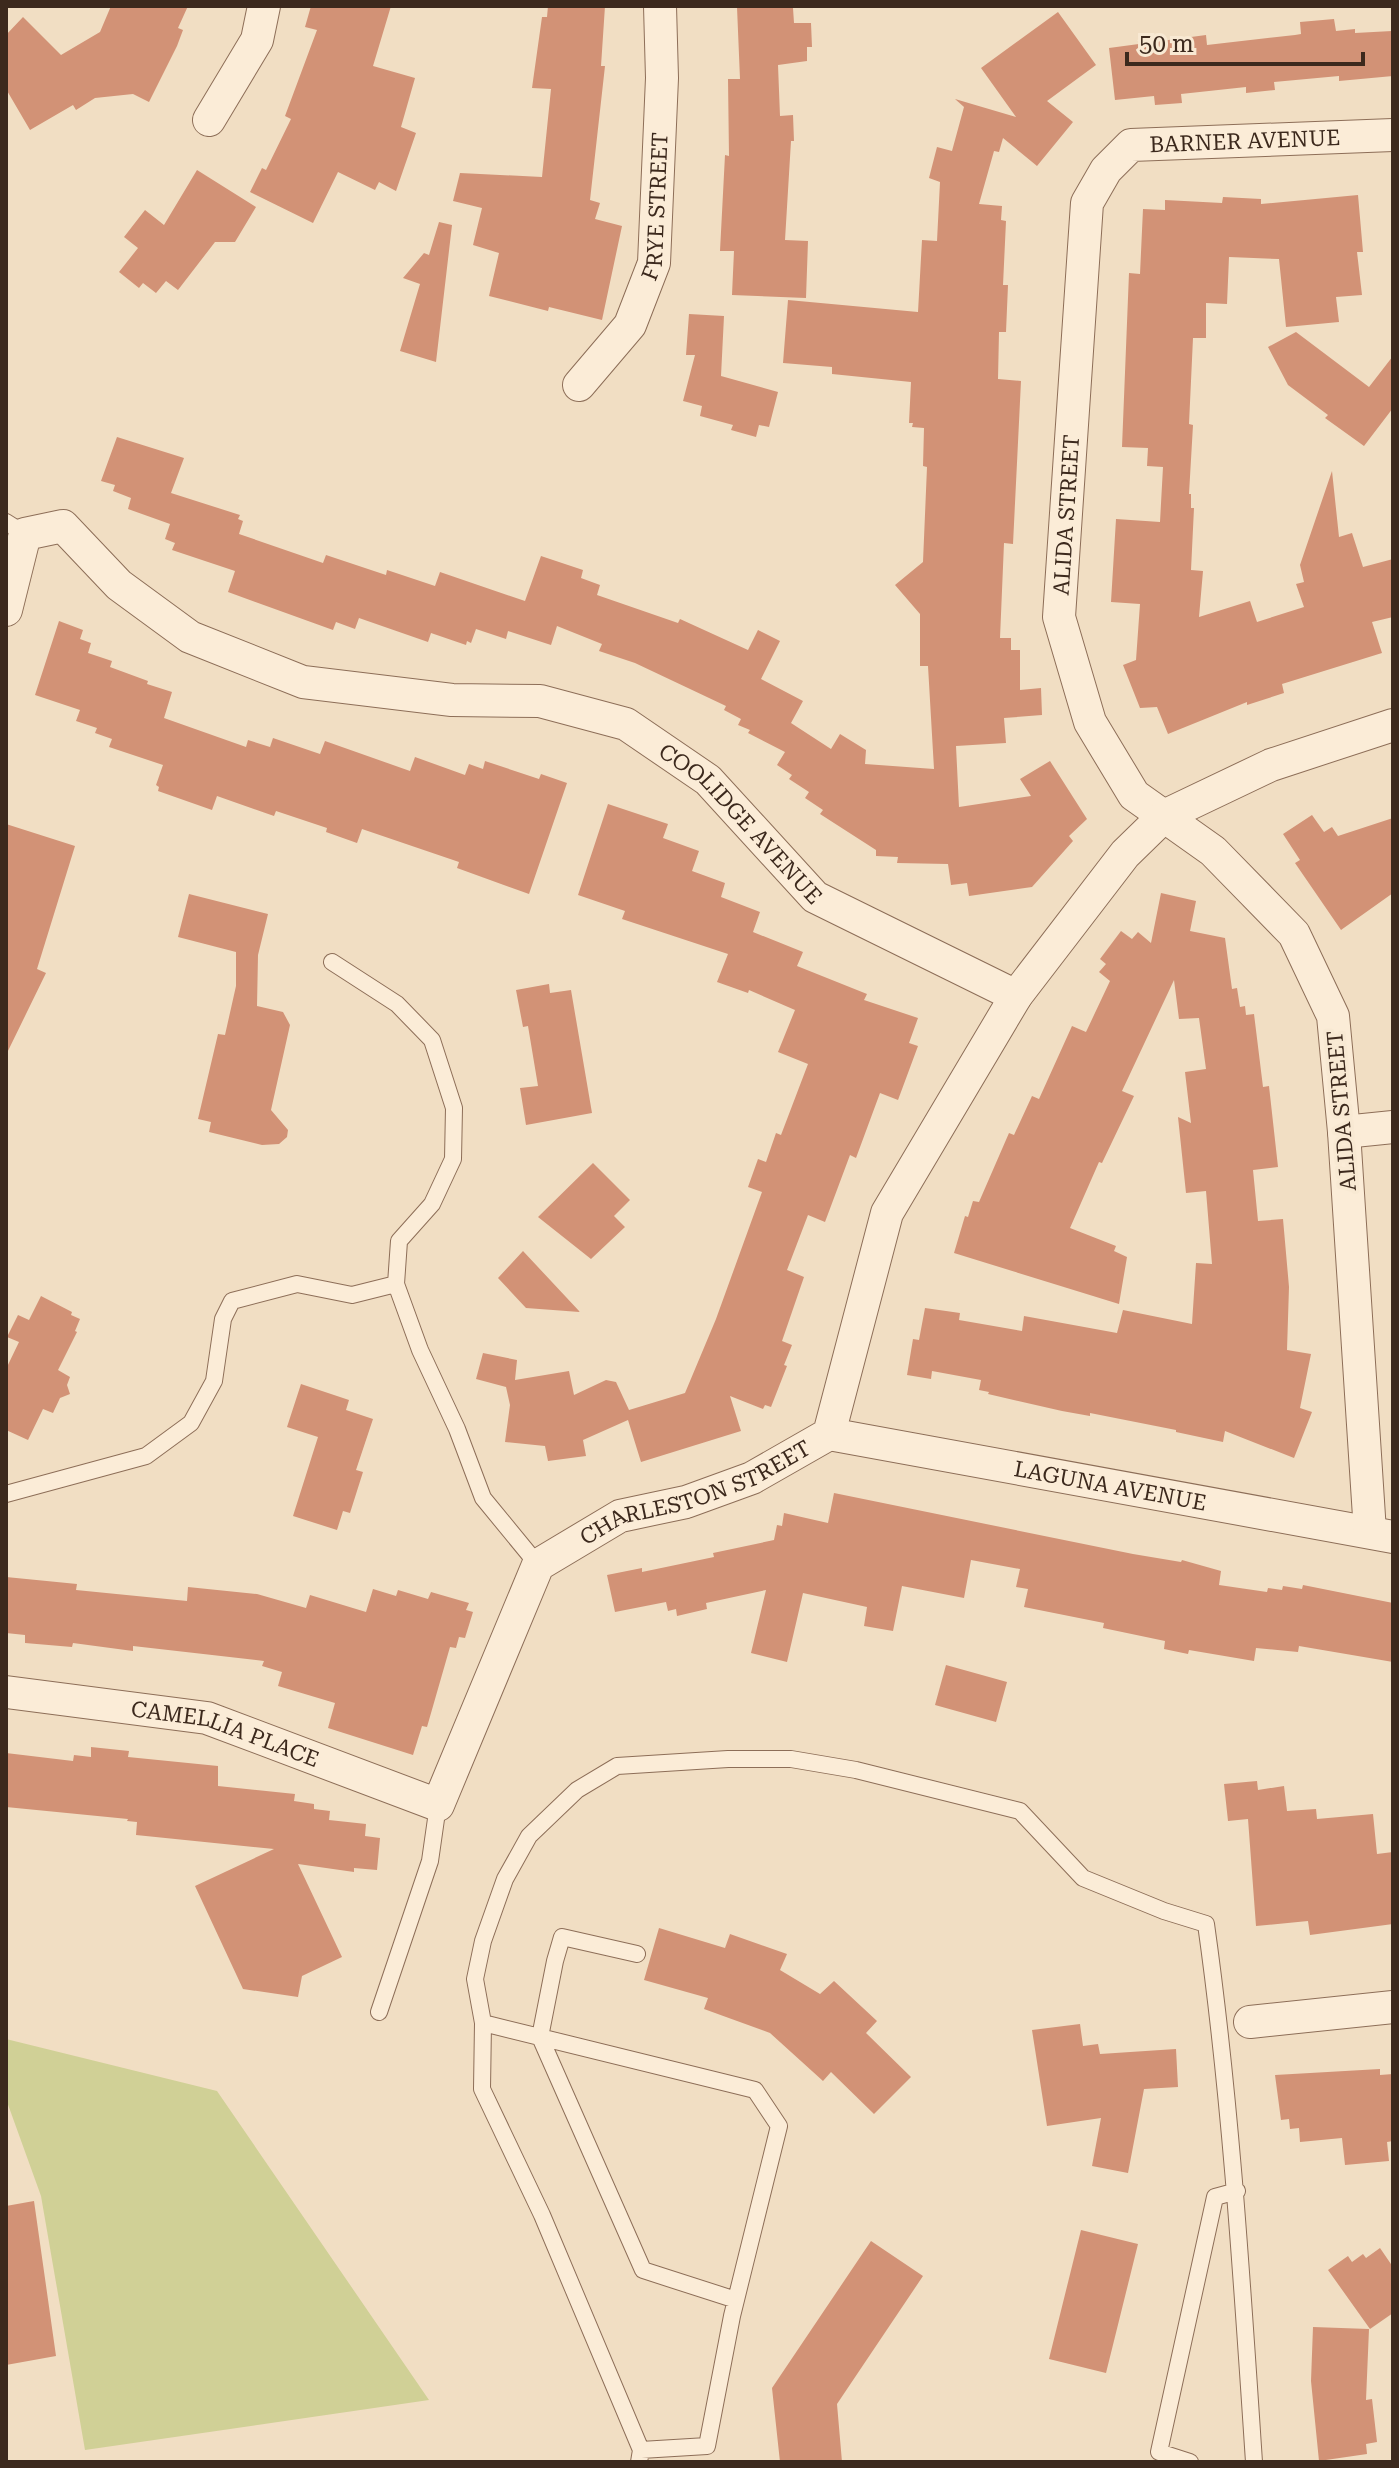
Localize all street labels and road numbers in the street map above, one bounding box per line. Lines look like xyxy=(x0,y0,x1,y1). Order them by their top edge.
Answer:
street label: BARNER AVENUE xyxy=(1149,125,1341,157)
street label: FRYE STREET xyxy=(637,132,673,284)
street label: ALIDA STREET xyxy=(1049,434,1084,596)
street label: COOLIDGE AVENUE xyxy=(654,738,827,909)
street label: ALIDA STREET xyxy=(1322,1030,1361,1192)
street label: CHARLESTON STREET xyxy=(576,1435,815,1550)
street label: LAGUNA AVENUE xyxy=(1012,1456,1208,1516)
street label: CAMELLIA PLACE xyxy=(130,1696,323,1772)

